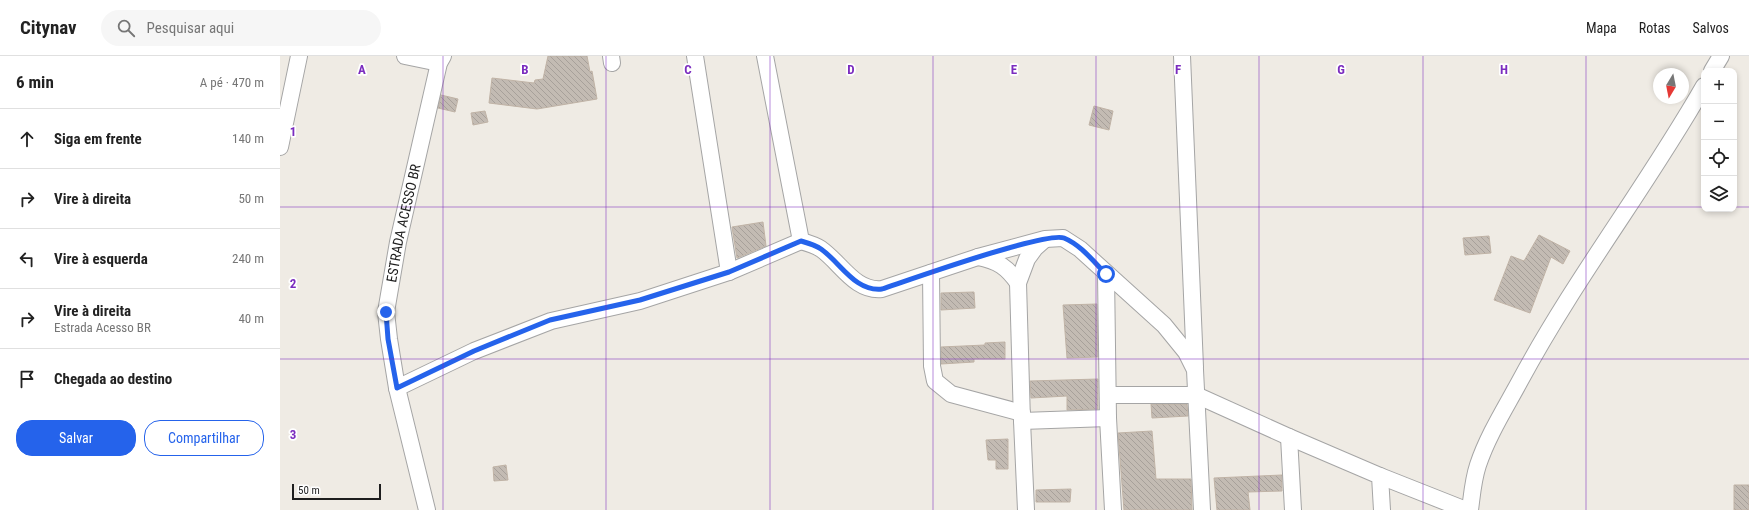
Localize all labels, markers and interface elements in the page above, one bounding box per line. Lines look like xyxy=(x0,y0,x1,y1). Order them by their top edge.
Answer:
search box xyxy=(101,10,381,46)
text: Citynav xyxy=(20,16,77,39)
icon: search xyxy=(115,17,137,39)
text: Pesquisar aqui xyxy=(147,19,234,37)
text: Mapa xyxy=(1586,20,1617,36)
text: Rotas xyxy=(1639,20,1671,36)
text: Salvos xyxy=(1693,20,1729,36)
text: A xyxy=(358,62,366,77)
text: B xyxy=(521,62,529,77)
text: C xyxy=(684,62,692,77)
text: D xyxy=(847,62,855,77)
text: E xyxy=(1011,62,1018,77)
text: F xyxy=(1175,62,1181,77)
text: G xyxy=(1337,62,1345,77)
text: H xyxy=(1500,62,1508,77)
north arrow xyxy=(1653,68,1689,104)
map controls xyxy=(1701,68,1737,212)
button: + xyxy=(1701,68,1737,104)
text: 6 min xyxy=(16,72,54,92)
text: A pé · 470 m xyxy=(200,75,264,90)
button: − xyxy=(1701,104,1737,140)
text: 1 xyxy=(290,124,296,139)
icon: ahead xyxy=(16,128,38,150)
text: Siga em frente xyxy=(54,130,142,148)
text: 140 m xyxy=(232,131,264,146)
button: locate xyxy=(1701,140,1737,176)
street label: ESTRADA ACESSO BR xyxy=(383,162,424,283)
button: layers xyxy=(1701,176,1737,212)
icon: right xyxy=(16,188,38,210)
text: Vire à direita xyxy=(54,190,131,208)
text: 50 m xyxy=(238,191,264,206)
icon: left xyxy=(16,248,38,270)
text: Vire à esquerda xyxy=(54,250,148,268)
text: 240 m xyxy=(232,251,264,266)
route start xyxy=(1097,265,1115,283)
text: 2 xyxy=(290,276,297,291)
text: Vire à direita xyxy=(54,302,131,320)
route end xyxy=(377,303,395,321)
icon: right xyxy=(16,308,38,330)
text: 40 m xyxy=(238,311,264,326)
text: Estrada Acesso BR xyxy=(54,320,151,335)
icon: arrive xyxy=(16,368,38,390)
text: Chegada ao destino xyxy=(54,370,172,388)
button: Salvar xyxy=(16,420,136,456)
button: Compartilhar xyxy=(144,420,264,456)
text: 3 xyxy=(290,427,296,442)
scale bar xyxy=(292,482,381,501)
text: 50 m xyxy=(298,484,320,497)

